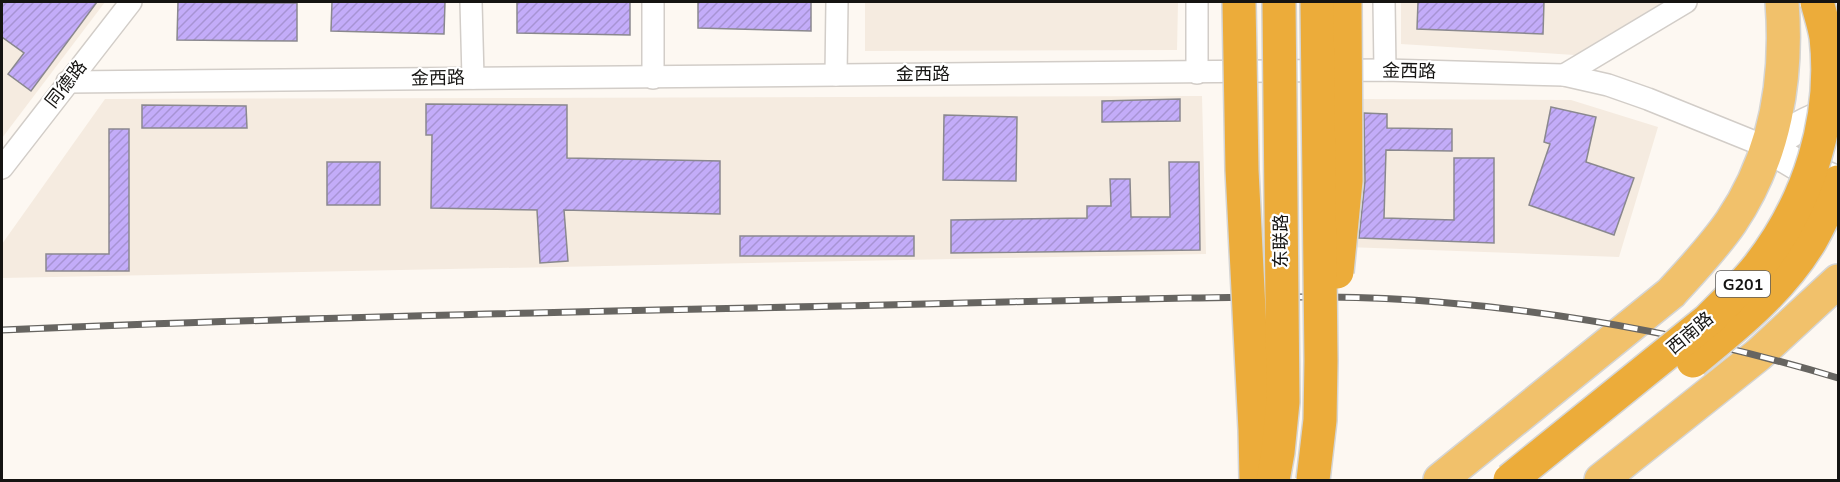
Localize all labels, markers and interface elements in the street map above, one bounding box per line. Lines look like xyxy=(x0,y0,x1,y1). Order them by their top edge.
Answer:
street label: 同德路 xyxy=(40,55,92,113)
street label: 金西路 xyxy=(1382,59,1436,83)
street label: 金西路 xyxy=(896,62,950,86)
street label: 金西路 xyxy=(411,66,465,90)
street label: 东联路 xyxy=(1269,214,1293,268)
road number: G201 xyxy=(1716,271,1770,297)
street label: 西南路 xyxy=(1662,306,1718,360)

